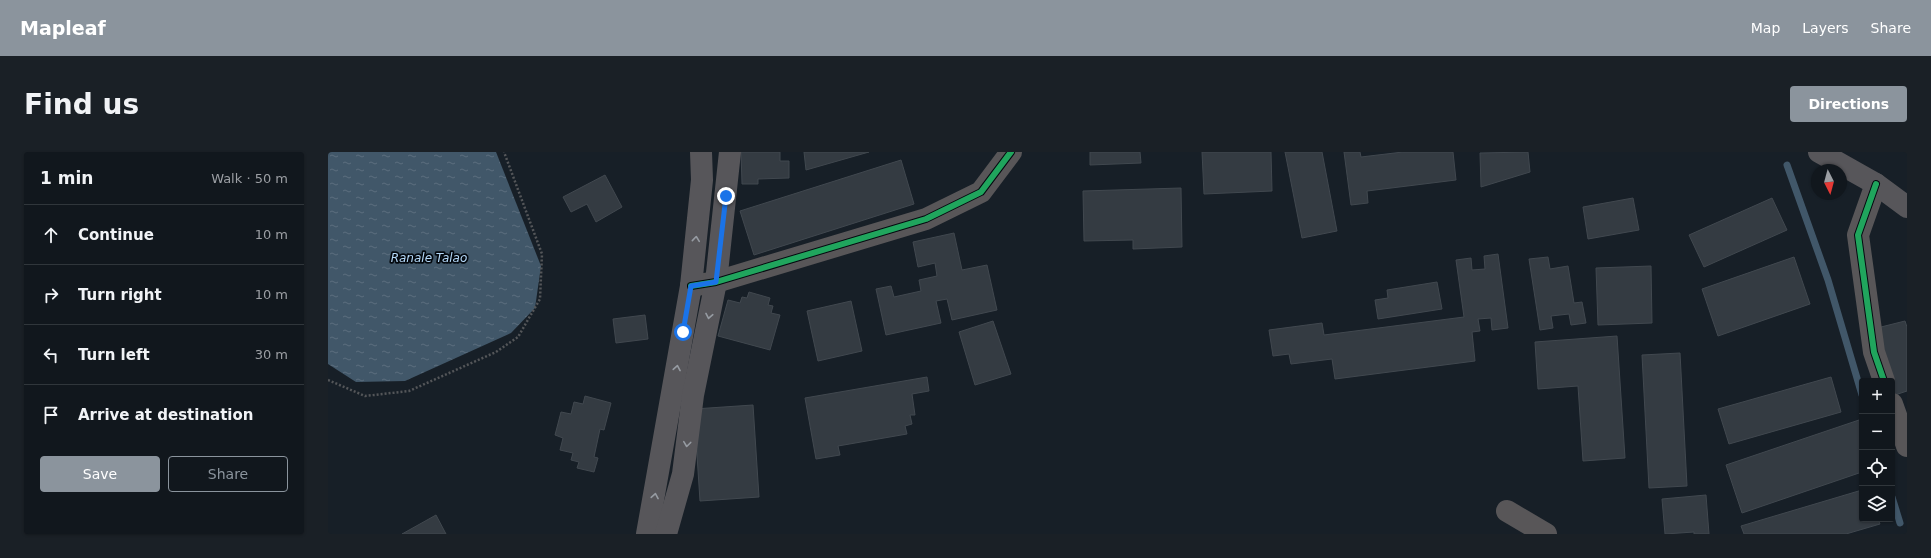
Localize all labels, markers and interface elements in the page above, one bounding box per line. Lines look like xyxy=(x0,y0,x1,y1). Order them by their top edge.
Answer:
text: Mapleaf xyxy=(20,17,106,39)
text: Map xyxy=(1751,20,1780,36)
text: Layers xyxy=(1802,20,1849,36)
text: Share xyxy=(1871,20,1911,36)
button: Directions xyxy=(1790,86,1907,122)
text: Find us xyxy=(24,88,139,121)
north arrow xyxy=(1811,164,1847,200)
text: 1 min xyxy=(40,168,93,188)
text: Walk · 50 m xyxy=(211,171,288,186)
route end xyxy=(717,187,735,205)
icon: ahead xyxy=(40,224,62,246)
text: Continue xyxy=(78,226,154,244)
text: 10 m xyxy=(255,227,288,242)
one-way arrow xyxy=(691,236,700,242)
water label: Ranale Talao xyxy=(391,251,467,265)
icon: right xyxy=(40,284,62,306)
text: Turn right xyxy=(78,286,162,304)
text: 10 m xyxy=(255,287,288,302)
one-way arrow xyxy=(706,312,714,319)
route start xyxy=(674,323,692,341)
icon: left xyxy=(40,344,62,366)
text: Turn left xyxy=(78,346,150,364)
text: 30 m xyxy=(255,347,288,362)
one-way arrow xyxy=(672,365,681,371)
map controls xyxy=(1859,378,1895,522)
button: + xyxy=(1859,378,1895,414)
icon: arrive xyxy=(40,404,62,426)
text: Arrive at destination xyxy=(78,406,253,424)
button: − xyxy=(1859,414,1895,450)
one-way arrow xyxy=(683,441,692,447)
button: locate xyxy=(1859,450,1895,486)
button: Save xyxy=(40,456,160,492)
button: Share xyxy=(168,456,288,492)
button: layers xyxy=(1859,486,1895,522)
one-way arrow xyxy=(650,493,659,499)

